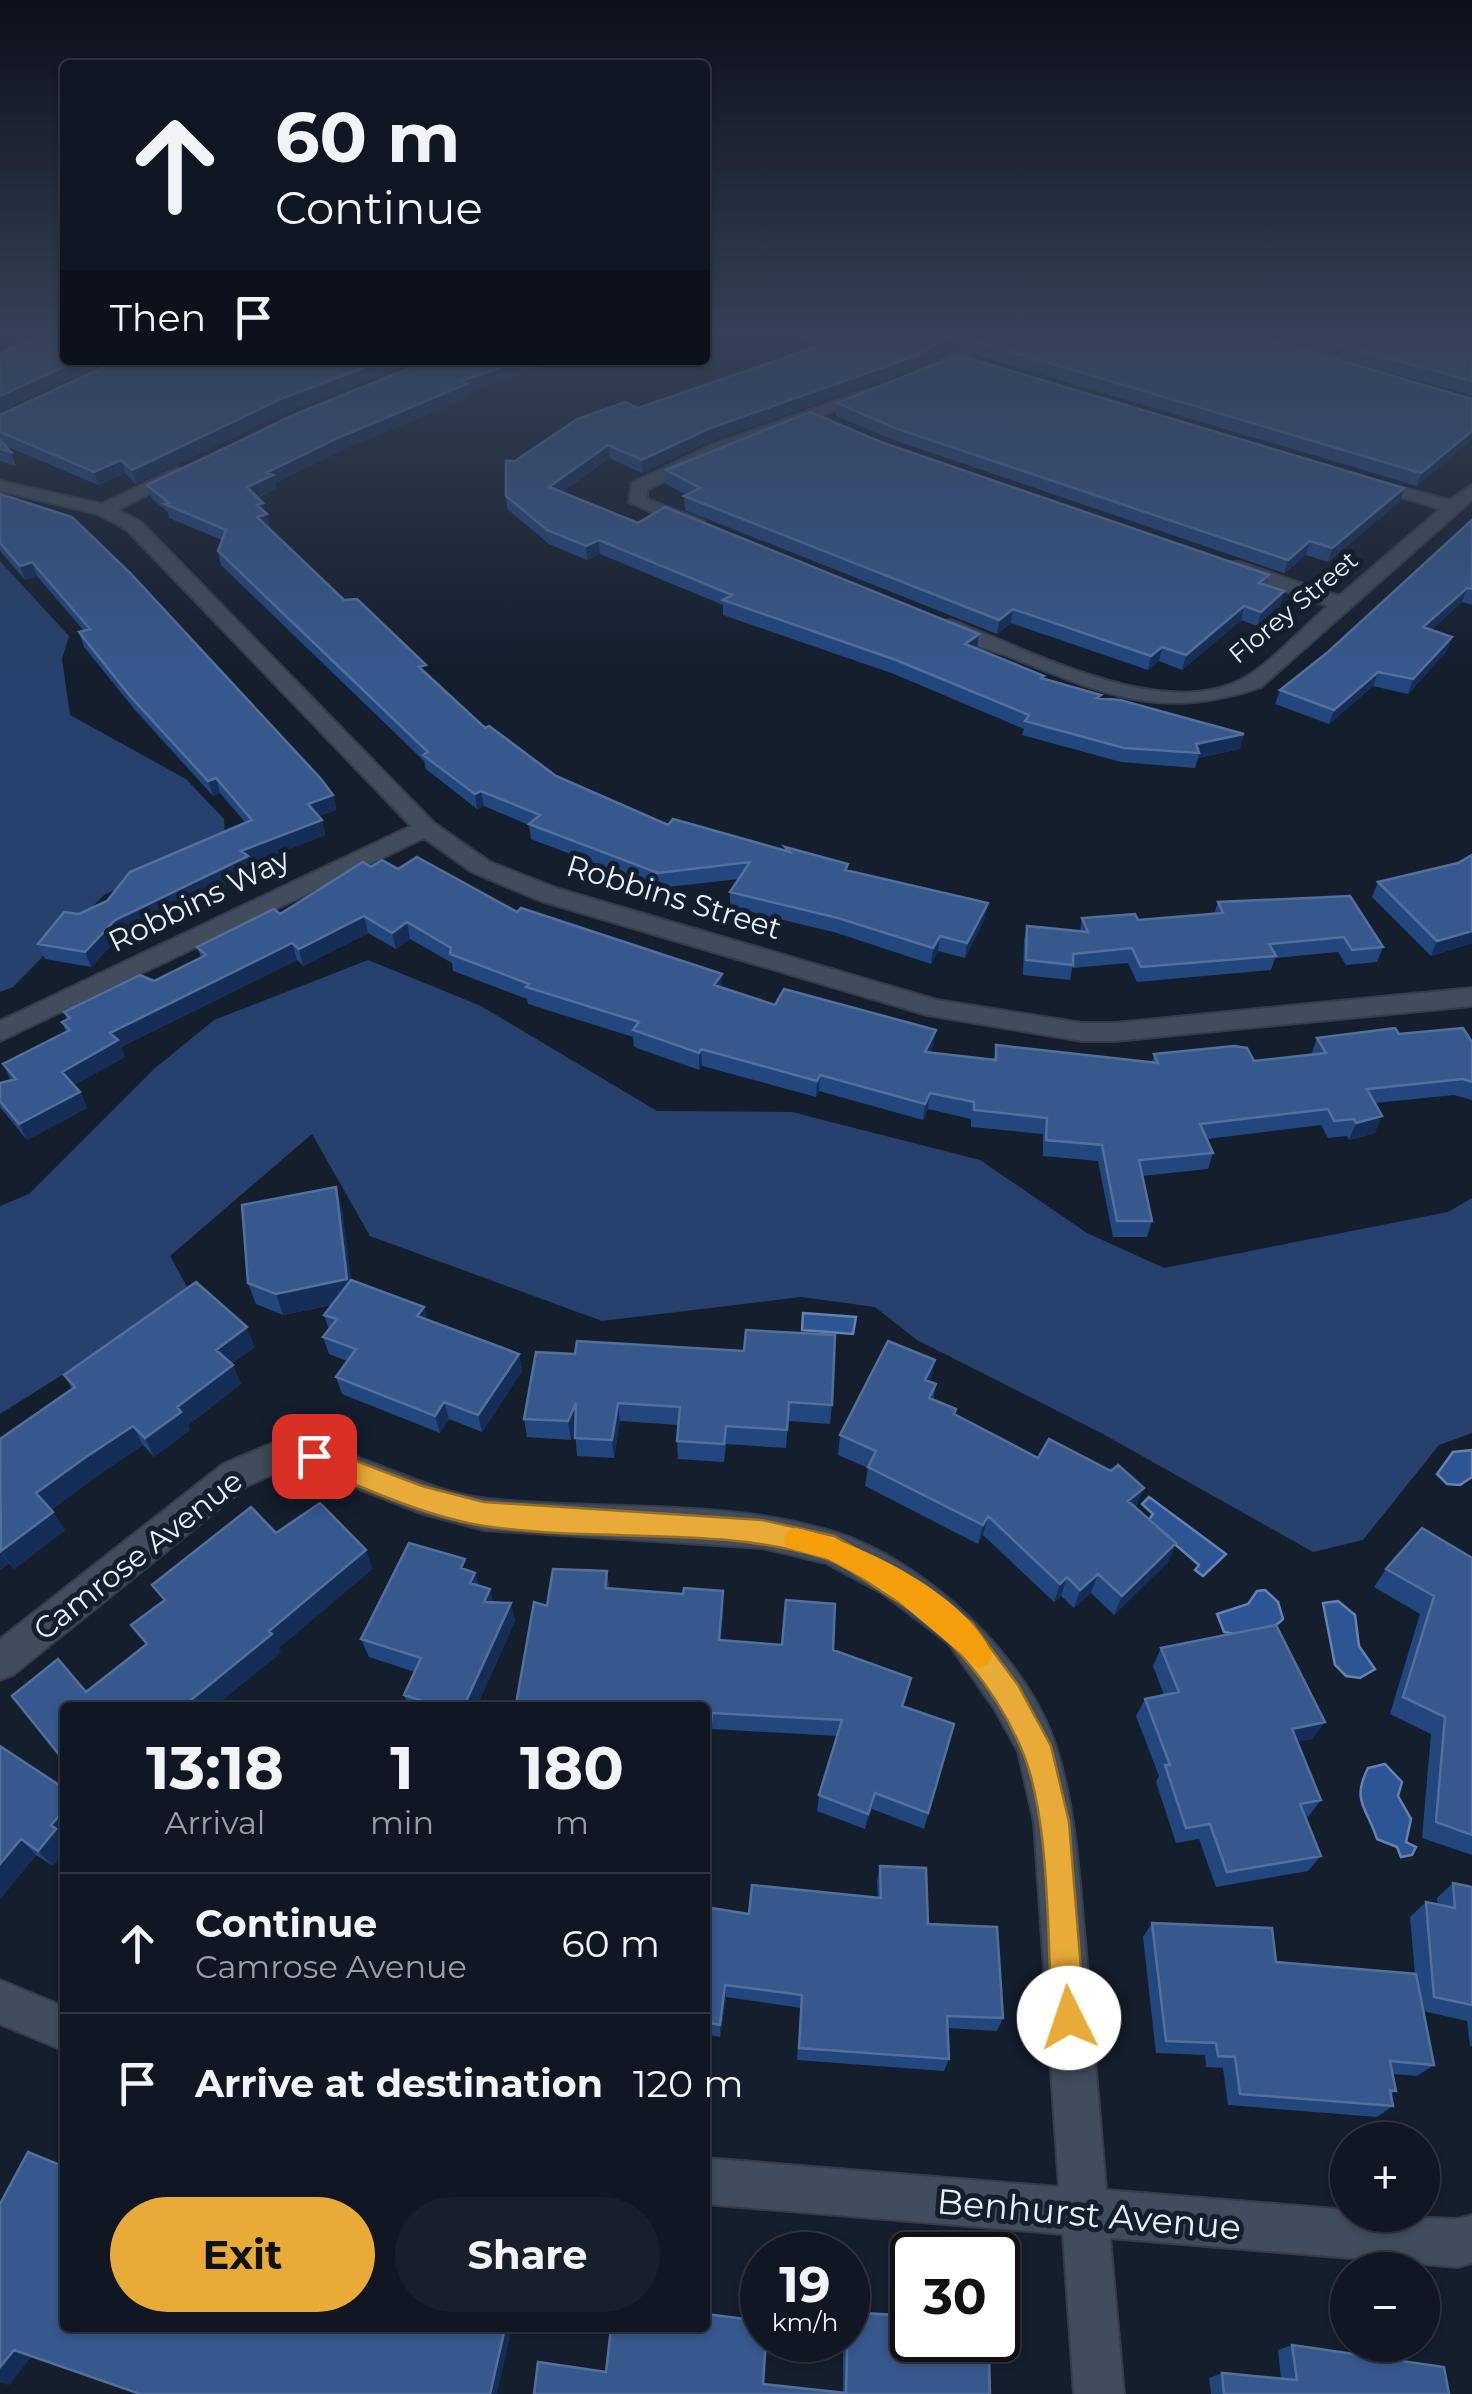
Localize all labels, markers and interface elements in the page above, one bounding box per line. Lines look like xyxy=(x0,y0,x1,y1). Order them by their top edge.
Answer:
text: 60 m xyxy=(275,94,460,180)
icon: ahead xyxy=(110,100,240,230)
text: Continue xyxy=(275,180,483,235)
icon: arrive xyxy=(226,290,281,345)
text: Then xyxy=(110,294,206,341)
street label: Florey Street xyxy=(1223,545,1363,669)
street label: Robbins Way xyxy=(102,840,296,960)
street label: Robbins Street xyxy=(562,847,786,947)
pin xyxy=(272,1414,357,1499)
icon: arrive xyxy=(287,1429,342,1484)
street label: Camrose Avenue xyxy=(26,1462,250,1648)
text: 13:18 xyxy=(146,1731,284,1804)
text: 1 xyxy=(390,1731,414,1804)
text: 180 xyxy=(520,1731,624,1804)
text: Arrival xyxy=(164,1803,265,1842)
text: min xyxy=(370,1803,434,1842)
text: m xyxy=(555,1803,589,1842)
text: Continue xyxy=(195,1900,377,1947)
icon: ahead xyxy=(110,1916,165,1971)
text: 60 m xyxy=(561,1920,660,1967)
text: Camrose Avenue xyxy=(195,1947,467,1986)
position arrow xyxy=(1017,1966,1121,2070)
icon: arrive xyxy=(110,2056,165,2111)
text: Arrive at destination xyxy=(195,2060,603,2107)
text: 120 m xyxy=(633,2060,744,2107)
map controls xyxy=(1330,2122,1440,2362)
button: + xyxy=(1330,2122,1440,2232)
street label: Benhurst Avenue xyxy=(935,2179,1243,2249)
button: Exit xyxy=(110,2197,375,2312)
button: Share xyxy=(395,2197,660,2312)
speed limit sign: 30 xyxy=(890,2232,1020,2362)
button: − xyxy=(1330,2252,1440,2362)
text: 19 xyxy=(779,2254,831,2315)
text: km/h xyxy=(772,2307,838,2337)

